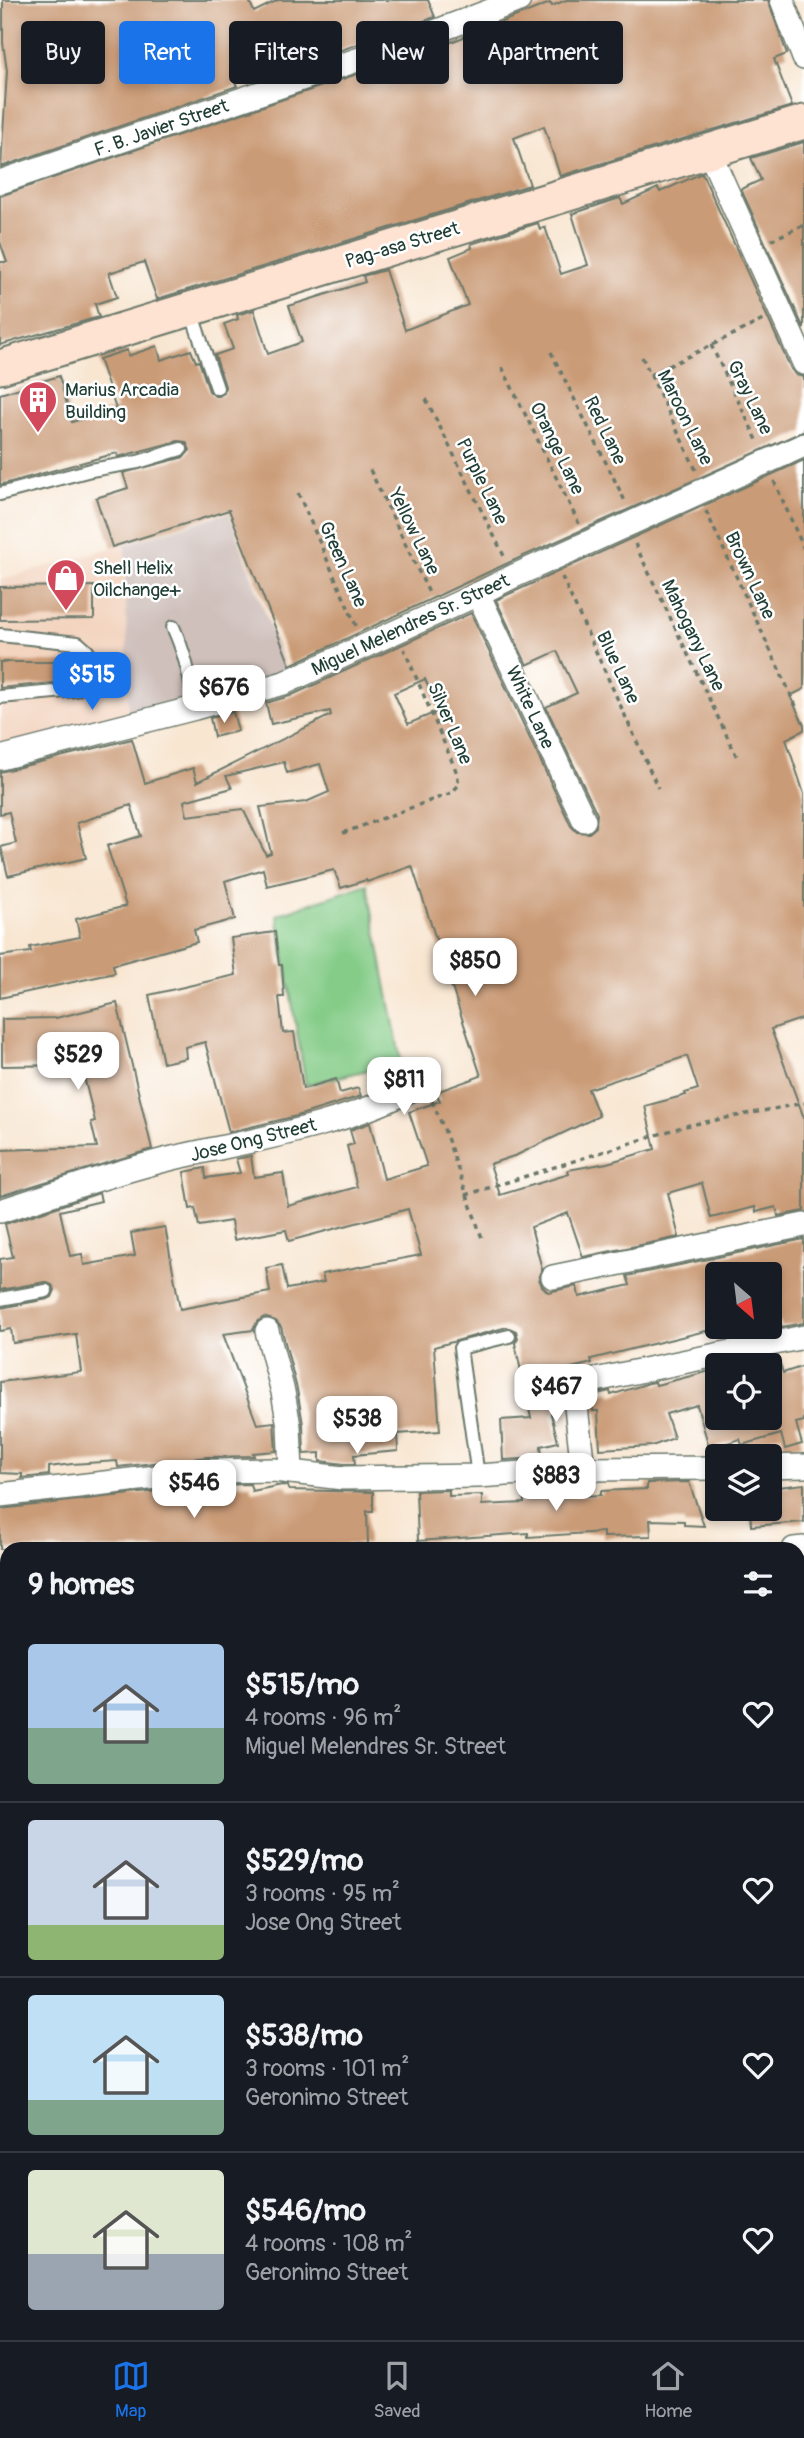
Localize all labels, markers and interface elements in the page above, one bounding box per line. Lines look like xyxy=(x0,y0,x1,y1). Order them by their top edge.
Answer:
chip: Buy xyxy=(21,21,105,84)
chip: Rent xyxy=(119,21,215,84)
chip: Filters xyxy=(229,21,342,84)
chip: New xyxy=(356,21,449,84)
chip: Apartment xyxy=(463,21,623,84)
street label: F. B. Javier Street xyxy=(91,94,232,162)
street label: Pag-asa Street xyxy=(342,216,463,274)
street label: Gray Lane xyxy=(722,356,779,439)
street label: Maroon Lane xyxy=(652,366,719,470)
place label: Marius Arcadia Building xyxy=(65,378,179,424)
building icon: Marius Arcadia Building xyxy=(17,379,59,434)
street label: Red Lane xyxy=(578,392,632,469)
street label: Orange Lane xyxy=(524,398,590,499)
street label: Purple Lane xyxy=(451,434,514,529)
street label: Yellow Lane xyxy=(382,483,446,579)
street label: Green Lane xyxy=(314,518,373,612)
street label: Brown Lane xyxy=(719,528,781,624)
place label: Shell Helix Oilchange+ xyxy=(93,556,181,602)
shop icon: Shell Helix Oilchange+ xyxy=(45,557,87,612)
street label: Miguel Melendres Sr. Street xyxy=(308,568,514,681)
street label: Mahogany Lane xyxy=(656,576,731,696)
street label: Blue Lane xyxy=(591,627,646,708)
pin: $515 xyxy=(51,652,133,712)
text: $515 xyxy=(69,660,115,689)
street label: White Lane xyxy=(500,662,560,753)
pin: $676 xyxy=(183,666,265,725)
text: $676 xyxy=(198,673,250,702)
street label: Silver Lane xyxy=(422,679,478,769)
pin: $850 xyxy=(434,939,516,998)
text: $850 xyxy=(449,946,501,975)
pin: $529 xyxy=(37,1032,119,1092)
text: $529 xyxy=(53,1040,103,1069)
pin: $811 xyxy=(363,1058,445,1117)
text: $811 xyxy=(383,1065,425,1094)
street label: Jose Ong Street xyxy=(188,1113,319,1167)
north arrow xyxy=(705,1262,782,1339)
map controls xyxy=(705,1262,782,1521)
button: locate xyxy=(705,1353,782,1430)
pin: $467 xyxy=(515,1364,597,1424)
text: $467 xyxy=(530,1372,582,1401)
pin: $538 xyxy=(316,1396,398,1456)
text: $538 xyxy=(332,1404,382,1433)
button: layers xyxy=(705,1444,782,1521)
pin: $883 xyxy=(515,1454,597,1513)
pin: $546 xyxy=(153,1460,235,1520)
text: $883 xyxy=(532,1461,580,1490)
text: $546 xyxy=(168,1468,220,1497)
icon: filters xyxy=(739,1565,777,1603)
text: 9 homes xyxy=(28,1566,134,1603)
text: $515/mo xyxy=(245,1666,359,1703)
icon: home xyxy=(84,1672,168,1756)
icon: heart xyxy=(739,1695,777,1733)
text: 4 rooms · 96 m² xyxy=(245,1703,401,1732)
text: Miguel Melendres Sr. Street xyxy=(245,1732,506,1761)
text: $529/mo xyxy=(245,1842,363,1879)
icon: home xyxy=(84,1848,168,1932)
icon: heart xyxy=(739,1871,777,1909)
text: 3 rooms · 95 m² xyxy=(245,1879,400,1908)
text: Jose Ong Street xyxy=(245,1908,402,1937)
text: $538/mo xyxy=(245,2017,363,2054)
icon: home xyxy=(84,2023,168,2107)
icon: heart xyxy=(739,2046,777,2084)
text: 3 rooms · 101 m² xyxy=(245,2054,409,2083)
text: Geronimo Street xyxy=(245,2083,408,2112)
text: $546/mo xyxy=(245,2192,366,2229)
icon: home xyxy=(84,2198,168,2282)
icon: heart xyxy=(739,2221,777,2259)
text: 4 rooms · 108 m² xyxy=(245,2229,412,2258)
text: Geronimo Street xyxy=(245,2258,408,2287)
tab: Map xyxy=(112,2357,150,2423)
tab: Saved xyxy=(373,2357,421,2423)
tab: Home xyxy=(644,2357,692,2423)

